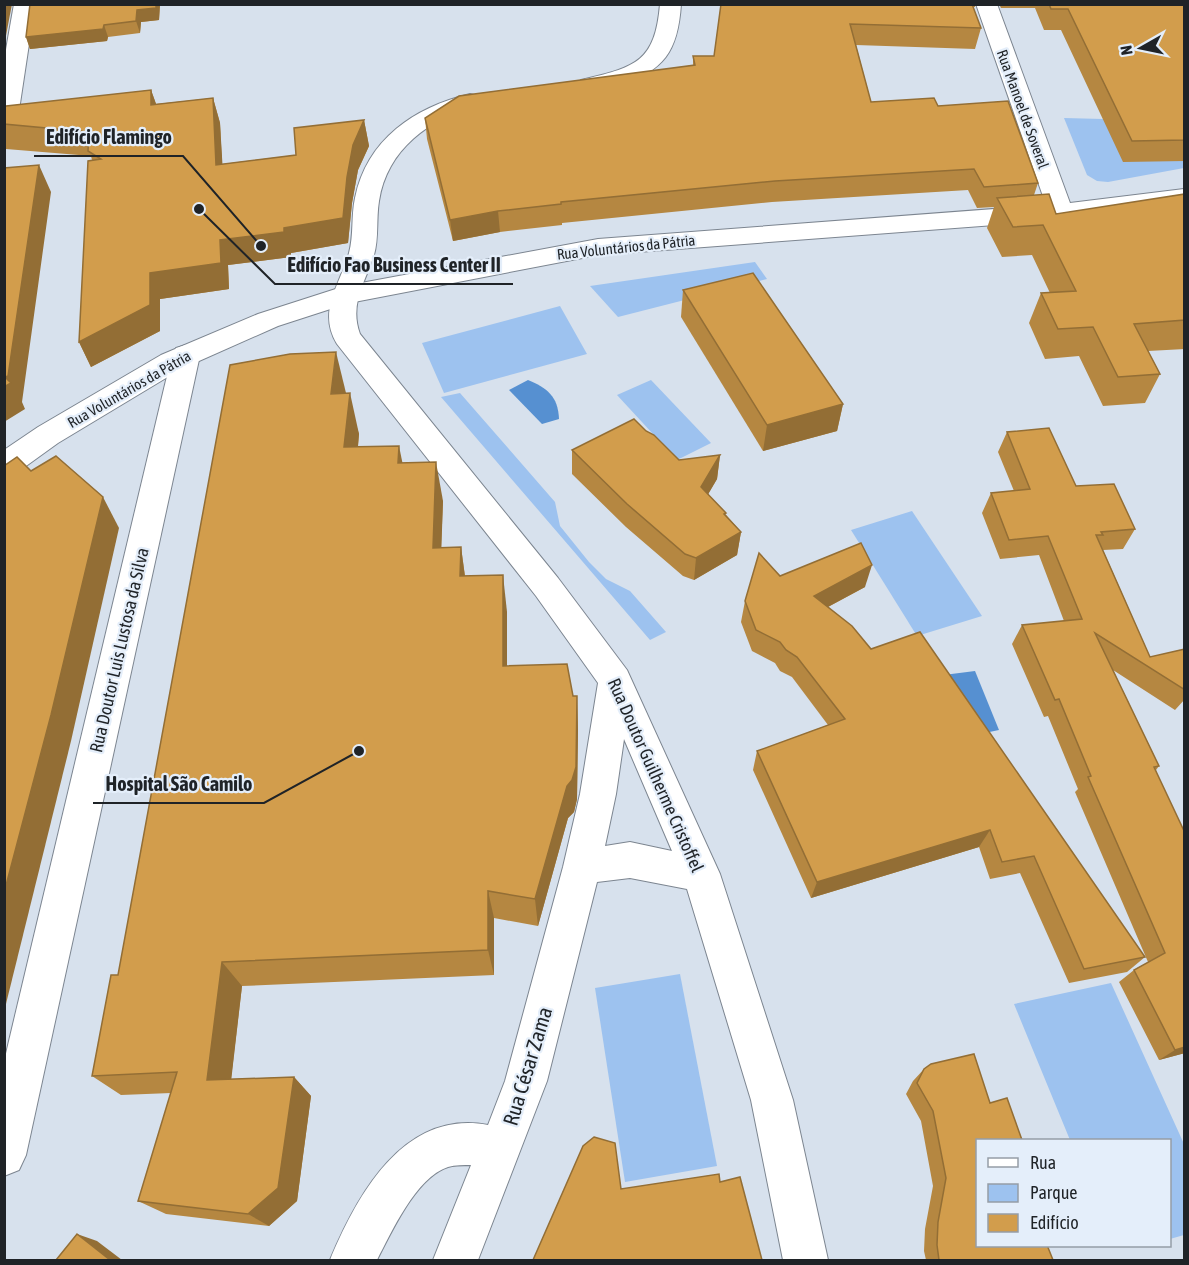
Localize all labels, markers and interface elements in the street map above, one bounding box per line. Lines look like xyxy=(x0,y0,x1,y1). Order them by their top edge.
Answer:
north arrow xyxy=(1111,18,1171,78)
text: N xyxy=(1117,44,1136,56)
street label: Rua Manoel de Soveral xyxy=(994,47,1052,171)
callout: Edifício Flamingo xyxy=(34,118,183,156)
text: Edifício Flamingo xyxy=(46,125,172,148)
street label: Rua Voluntários da Pátria xyxy=(556,231,696,263)
callout: Edifício Fao Business Center II xyxy=(275,246,513,284)
text: Edifício Fao Business Center II xyxy=(287,253,501,276)
street label: Rua Voluntários da Pátria xyxy=(65,347,194,431)
street label: Rua Doutor Luis Lustosa da Silva xyxy=(85,546,153,754)
street label: Rua Doutor Guilherme Cristoffel xyxy=(604,675,708,875)
callout: Hospital São Camilo xyxy=(93,765,264,803)
text: Hospital São Camilo xyxy=(106,772,252,795)
street label: Rua César Zama xyxy=(498,1004,556,1128)
legend xyxy=(976,1139,1171,1247)
text: Rua xyxy=(1030,1152,1056,1173)
text: Parque xyxy=(1030,1182,1078,1203)
text: Edifício xyxy=(1030,1212,1079,1233)

